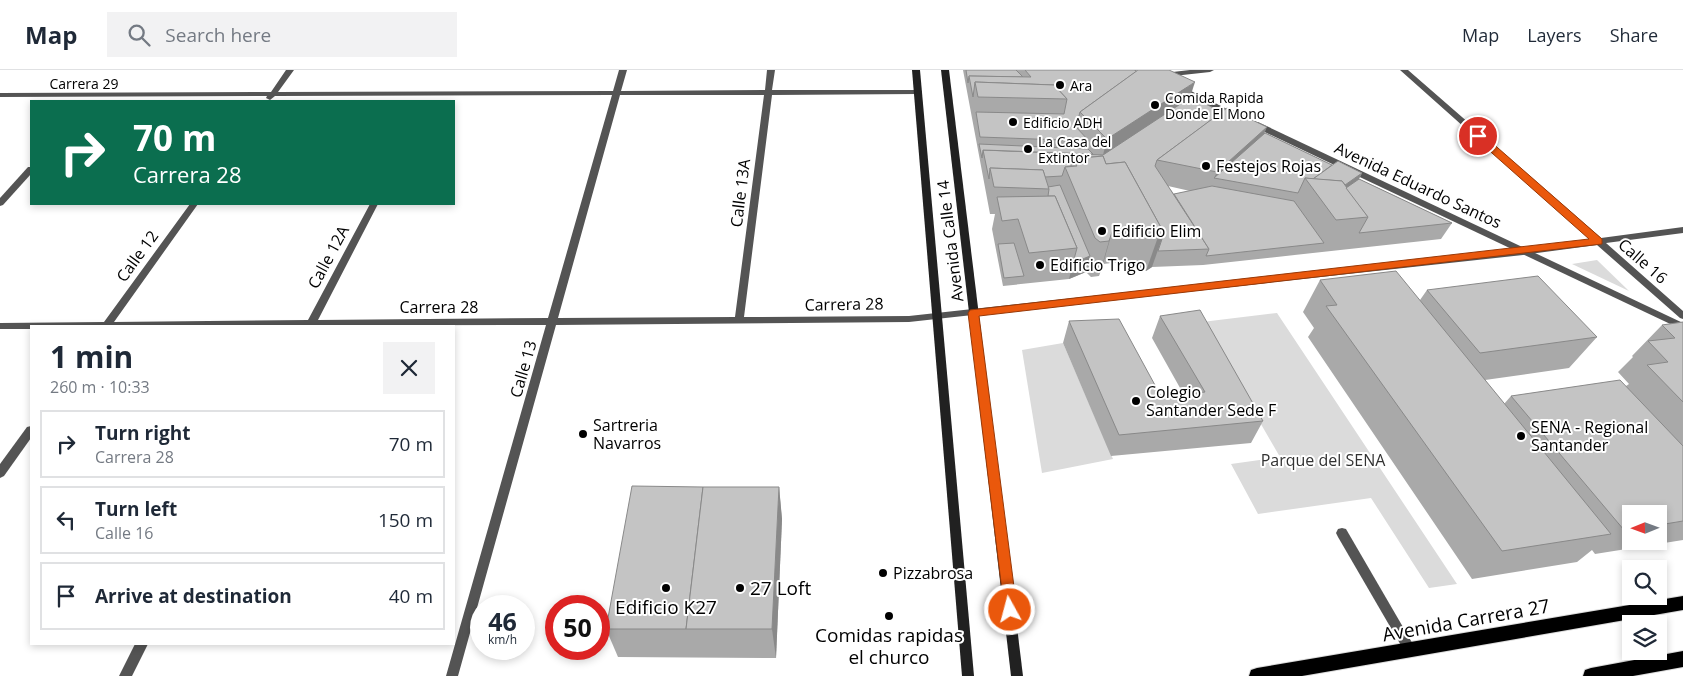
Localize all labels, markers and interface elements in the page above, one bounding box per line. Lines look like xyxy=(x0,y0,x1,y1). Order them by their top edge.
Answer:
search box xyxy=(107,12,457,57)
text: Map xyxy=(25,18,77,51)
icon: search xyxy=(125,21,153,49)
text: Search here xyxy=(165,22,271,48)
text: Map xyxy=(1462,23,1499,47)
text: Layers xyxy=(1527,23,1582,47)
text: Share xyxy=(1610,23,1658,47)
street label: Carrera 29 xyxy=(49,74,119,93)
place label: Ara xyxy=(1070,76,1092,95)
marker: Ara xyxy=(1054,79,1066,91)
place label: Comida Rapida Donde El Mono xyxy=(1165,88,1265,123)
marker: Comida Rapida Donde El Mono xyxy=(1149,99,1161,111)
place label: Edificio ADH xyxy=(1023,113,1103,132)
text: 70 m xyxy=(133,114,216,161)
pin xyxy=(1457,115,1499,157)
marker: Edificio ADH xyxy=(1007,116,1019,128)
icon: right xyxy=(50,120,115,185)
icon: arrive xyxy=(1464,122,1492,150)
place label: La Casa del Extintor xyxy=(1038,132,1111,167)
street label: Avenida Eduardo Santos xyxy=(1331,137,1505,233)
marker: La Casa del Extintor xyxy=(1022,143,1034,155)
place label: Festejos Rojas xyxy=(1216,155,1321,177)
street label: Calle 13A xyxy=(725,157,755,228)
text: Carrera 28 xyxy=(133,159,242,189)
marker: Festejos Rojas xyxy=(1200,160,1212,172)
street label: Avenida Calle 14 xyxy=(932,179,968,303)
place label: Edificio Elim xyxy=(1112,220,1201,242)
street label: Calle 12A xyxy=(302,221,354,292)
marker: Edificio Elim xyxy=(1096,225,1108,237)
street label: Calle 12 xyxy=(111,226,163,286)
street label: Calle 16 xyxy=(1614,234,1672,288)
place label: Edificio Trigo xyxy=(1050,254,1145,276)
marker: Edificio Trigo xyxy=(1034,259,1046,271)
street label: Carrera 28 xyxy=(804,292,884,316)
street label: Carrera 28 xyxy=(400,296,478,318)
text: 1 min xyxy=(50,336,133,377)
street label: Calle 13 xyxy=(504,338,542,400)
button: close xyxy=(383,342,435,394)
text: 260 m · 10:33 xyxy=(50,376,150,398)
place label: Colegio Santander Sede F xyxy=(1146,381,1276,421)
marker: Colegio Santander Sede F xyxy=(1130,395,1142,407)
place label: Sartreria Navarros xyxy=(593,414,661,454)
place label: SENA - Regional Santander xyxy=(1531,416,1648,456)
text: Turn right xyxy=(95,420,190,446)
marker: Sartreria Navarros xyxy=(577,428,589,440)
icon: right xyxy=(52,430,80,458)
marker: SENA - Regional Santander xyxy=(1515,430,1527,442)
text: 70 m xyxy=(389,431,433,457)
text: Carrera 28 xyxy=(95,446,174,468)
park label: Parque del SENA xyxy=(1261,449,1386,471)
text: Turn left xyxy=(95,496,177,522)
north arrow xyxy=(1622,505,1668,550)
map controls xyxy=(1622,505,1667,660)
icon: left xyxy=(52,506,80,534)
text: 150 m xyxy=(378,507,433,533)
text: Calle 16 xyxy=(95,522,153,544)
button: search xyxy=(1622,560,1667,605)
place label: Pizzabrosa xyxy=(893,562,973,584)
marker: Pizzabrosa xyxy=(877,567,889,579)
place label: 27 Loft xyxy=(750,575,811,601)
icon: arrive xyxy=(52,582,80,610)
marker: Edificio K27 xyxy=(660,582,672,594)
marker: 27 Loft xyxy=(734,582,746,594)
text: Arrive at destination xyxy=(95,583,292,609)
text: 40 m xyxy=(389,583,433,609)
position arrow xyxy=(983,583,1035,635)
street label: Avenida Carrera 27 xyxy=(1380,592,1552,648)
place label: Edificio K27 xyxy=(615,594,717,620)
speed limit sign: 50 xyxy=(545,595,610,660)
text: 46 xyxy=(488,604,517,638)
marker: Comidas rapidas el churco xyxy=(883,610,895,622)
button: layers xyxy=(1622,615,1667,660)
place label: Comidas rapidas el churco xyxy=(815,622,963,670)
text: km/h xyxy=(488,631,517,648)

